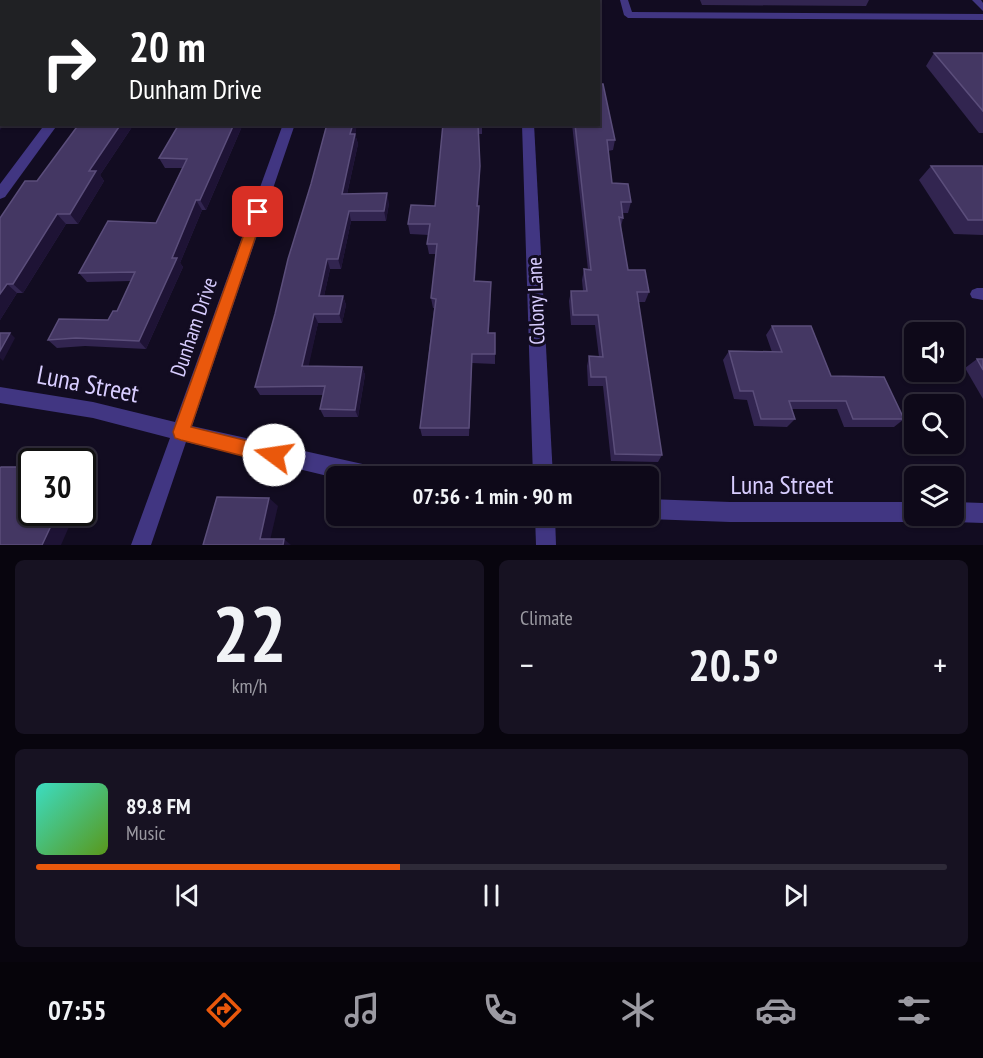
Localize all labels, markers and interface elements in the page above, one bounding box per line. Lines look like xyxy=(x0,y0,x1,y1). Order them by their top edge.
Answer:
text: 20 m xyxy=(129,19,206,74)
icon: right xyxy=(30,24,108,102)
text: Dunham Drive xyxy=(129,72,262,106)
pin xyxy=(232,186,283,237)
icon: arrive xyxy=(241,195,274,228)
street label: Colony Lane xyxy=(520,257,551,345)
street label: Dunham Drive xyxy=(164,274,223,380)
map controls xyxy=(904,322,964,526)
button: sound xyxy=(904,322,964,382)
street label: Luna Street xyxy=(34,357,142,410)
button: search xyxy=(904,394,964,454)
position arrow xyxy=(242,423,306,487)
speed limit sign: 30 xyxy=(18,448,96,526)
button: layers xyxy=(904,466,964,526)
street label: Luna Street xyxy=(731,468,833,501)
text: 07:56 · 1 min · 90 m xyxy=(413,482,572,510)
text: 22 xyxy=(212,583,287,684)
text: Climate xyxy=(520,605,573,631)
text: 20.5° xyxy=(688,635,779,693)
text: − xyxy=(520,643,534,686)
text: + xyxy=(933,643,947,686)
text: km/h xyxy=(232,673,267,699)
text: 89.8 FM xyxy=(126,792,191,820)
text: Music xyxy=(126,820,166,846)
icon: previous xyxy=(171,879,204,912)
icon: pause xyxy=(475,879,508,912)
icon: next xyxy=(779,879,812,912)
icon: directions xyxy=(203,989,245,1031)
icon: music xyxy=(341,989,383,1031)
icon: phone xyxy=(479,989,521,1031)
icon: climate xyxy=(617,989,659,1031)
icon: car xyxy=(755,989,797,1031)
icon: filters xyxy=(893,989,935,1031)
text: 07:55 xyxy=(48,993,106,1027)

